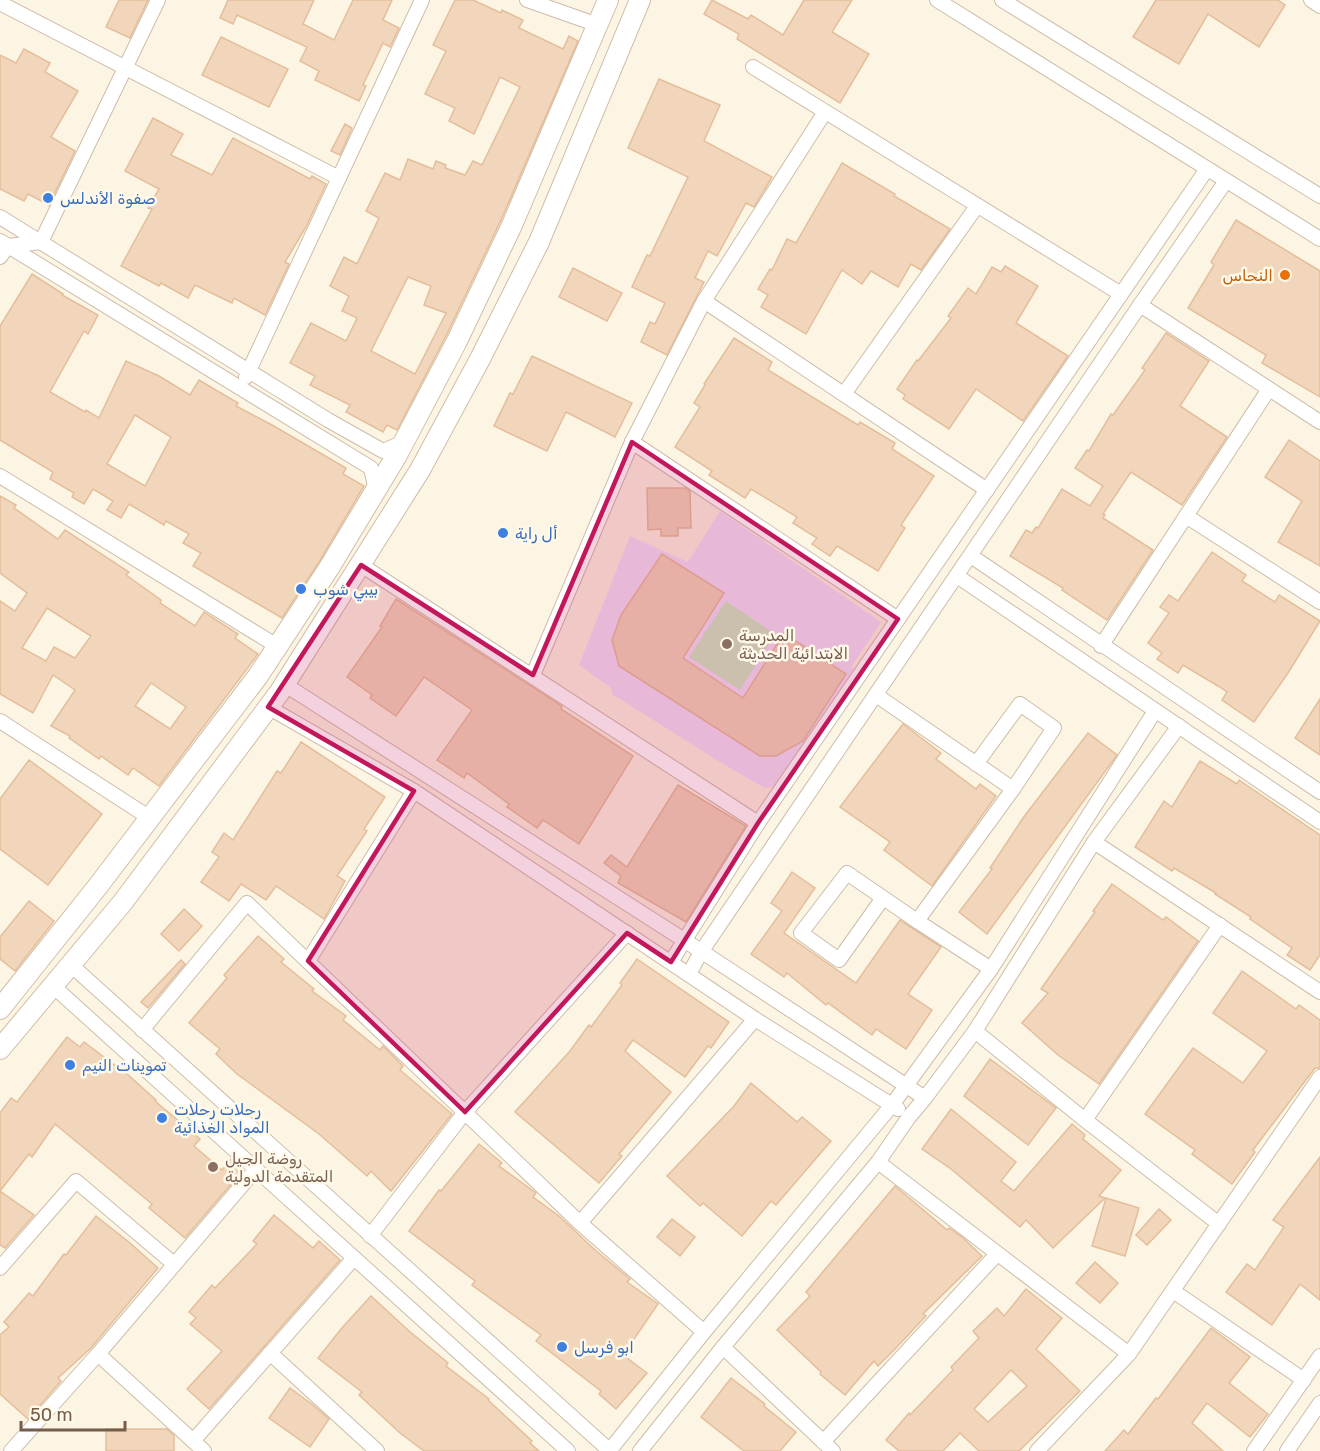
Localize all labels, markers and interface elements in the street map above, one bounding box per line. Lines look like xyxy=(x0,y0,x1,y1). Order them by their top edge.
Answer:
place label: صفوة الأندلس xyxy=(60,189,155,209)
marker: صفوة الأندلس xyxy=(41,191,55,205)
place label: النحاس xyxy=(1223,266,1273,285)
marker: النحاس xyxy=(1278,268,1292,282)
place label: أل راية xyxy=(515,524,558,544)
marker: أل راية xyxy=(496,526,510,540)
place label: بيبي شوب xyxy=(313,580,378,602)
marker: بيبي شوب xyxy=(294,582,308,596)
place label: المدرسة الابتدائية الحديثة xyxy=(739,626,848,663)
marker: المدرسة الابتدائية الحديثة xyxy=(720,637,734,651)
place label: تموينات النيم xyxy=(82,1056,167,1076)
marker: تموينات النيم xyxy=(63,1058,77,1072)
place label: رحلات رحلات المواد الغذائية xyxy=(174,1100,270,1138)
marker: رحلات رحلات المواد الغذائية xyxy=(155,1111,169,1125)
place label: روضة الجيل المتقدمة الدولية xyxy=(225,1149,333,1187)
marker: روضة الجيل المتقدمة الدولية xyxy=(206,1160,220,1174)
place label: ابو فرسل xyxy=(574,1338,634,1358)
marker: ابو فرسل xyxy=(555,1340,569,1354)
scale bar xyxy=(21,1394,124,1432)
text: 50 m xyxy=(30,1404,73,1426)

